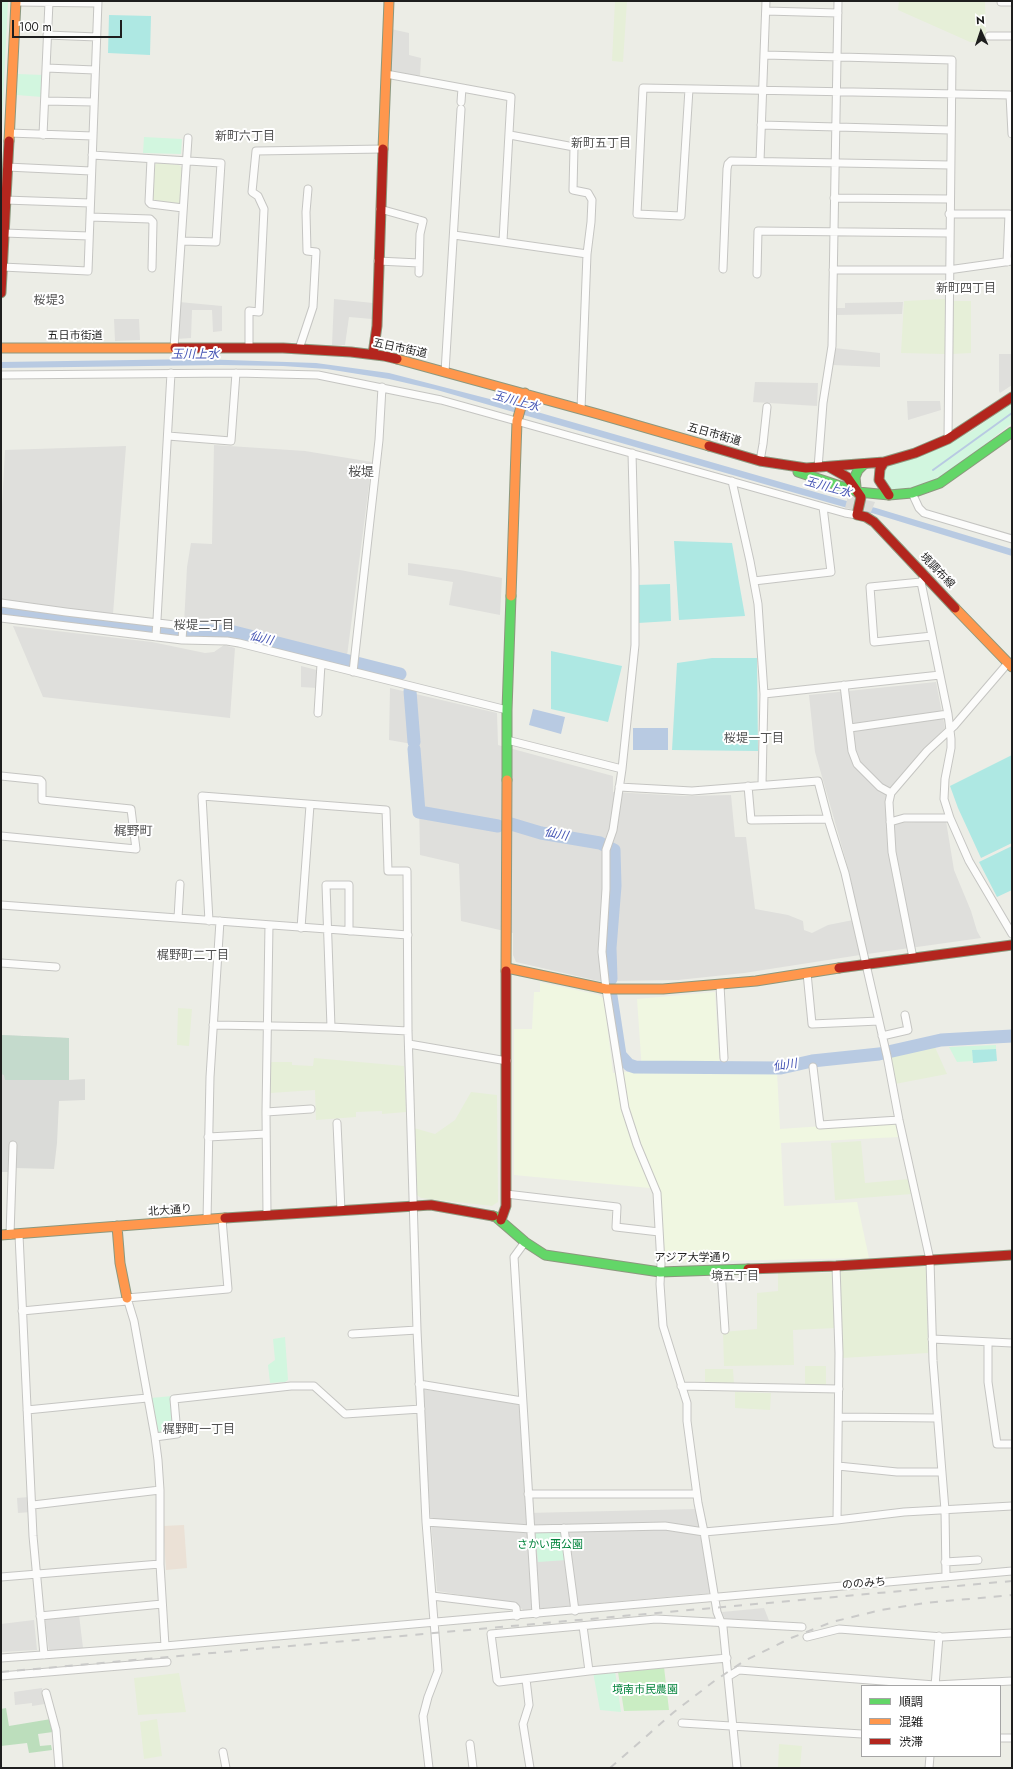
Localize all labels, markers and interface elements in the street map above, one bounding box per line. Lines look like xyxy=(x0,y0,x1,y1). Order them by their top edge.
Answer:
scale bar xyxy=(14,12,124,38)
north arrow xyxy=(961,12,1001,52)
text: N xyxy=(976,12,985,28)
text: 100 m xyxy=(19,18,52,36)
district label: 新町六丁目 xyxy=(215,130,275,144)
district label: 新町五丁目 xyxy=(571,137,631,151)
district label: 新町四丁目 xyxy=(936,282,996,296)
district label: 桜堤3 xyxy=(34,294,64,308)
street label: 五日市街道 xyxy=(48,329,102,343)
street label: 五日市街道 xyxy=(372,337,428,361)
water label: 玉川上水 xyxy=(171,348,219,362)
water label: 玉川上水 xyxy=(491,389,541,415)
street label: 五日市街道 xyxy=(686,421,742,449)
district label: 桜堤 xyxy=(348,465,374,481)
water label: 玉川上水 xyxy=(803,475,853,501)
street label: 境調布線 xyxy=(917,551,957,591)
district label: 桜堤二丁目 xyxy=(174,619,234,633)
water label: 仙川 xyxy=(248,629,274,649)
district label: 桜堤一丁目 xyxy=(724,732,784,746)
district label: 梶野町 xyxy=(114,824,152,840)
water label: 仙川 xyxy=(543,826,569,844)
district label: 梶野町二丁目 xyxy=(157,949,229,963)
water label: 仙川 xyxy=(772,1057,798,1075)
street label: 北大通り xyxy=(148,1203,192,1219)
street label: アジア大学通り xyxy=(655,1251,731,1265)
district label: 境五丁目 xyxy=(711,1270,759,1284)
district label: 梶野町一丁目 xyxy=(163,1423,235,1437)
park label: さかい西公園 xyxy=(517,1538,583,1552)
street label: ののみち xyxy=(842,1576,886,1592)
park label: 境南市民農園 xyxy=(612,1683,678,1697)
legend xyxy=(861,1685,1001,1757)
text: 順調 xyxy=(899,1693,923,1711)
text: 混雑 xyxy=(899,1713,923,1731)
text: 渋滞 xyxy=(899,1733,923,1751)

